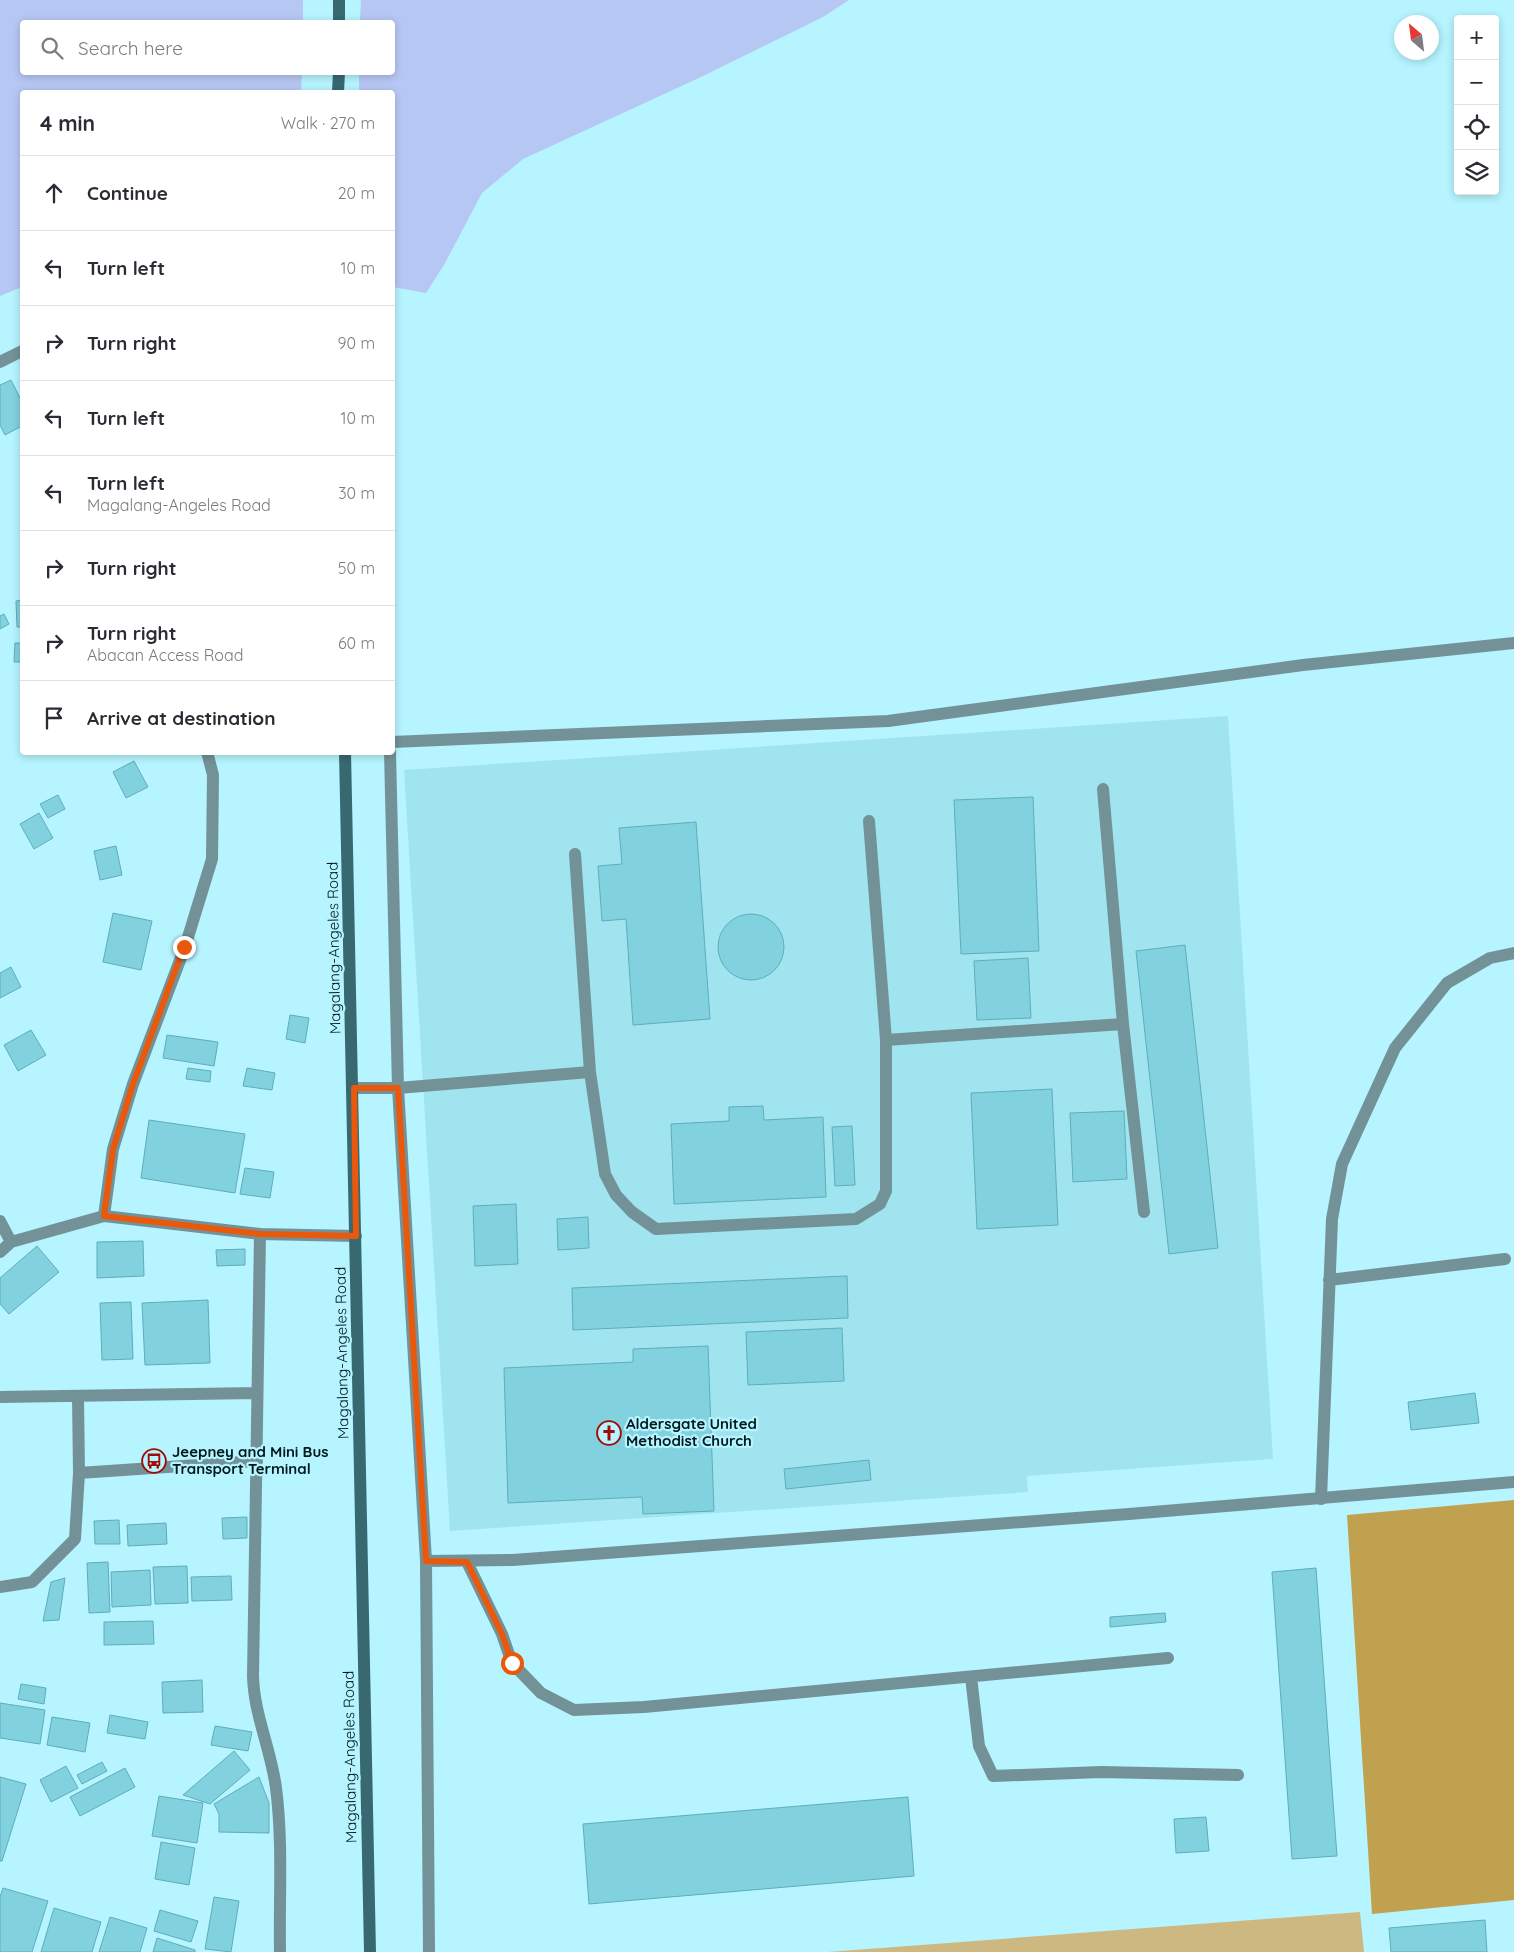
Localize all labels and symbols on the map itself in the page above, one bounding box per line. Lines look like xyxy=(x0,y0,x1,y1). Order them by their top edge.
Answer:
north arrow xyxy=(1394,15,1439,60)
street label: Magalang-Angeles Road xyxy=(322,862,345,1034)
route end xyxy=(173,936,196,959)
street label: Magalang-Angeles Road xyxy=(330,1267,353,1439)
place label: Aldersgate United Methodist Church xyxy=(626,1414,757,1450)
church icon: Aldersgate United Methodist Church xyxy=(596,1420,622,1446)
place label: Jeepney and Mini Bus Transport Terminal xyxy=(172,1442,328,1478)
bus stop icon: Jeepney and Mini Bus Transport Terminal xyxy=(141,1448,167,1474)
route start xyxy=(501,1652,524,1675)
street label: Magalang-Angeles Road xyxy=(338,1671,361,1843)

